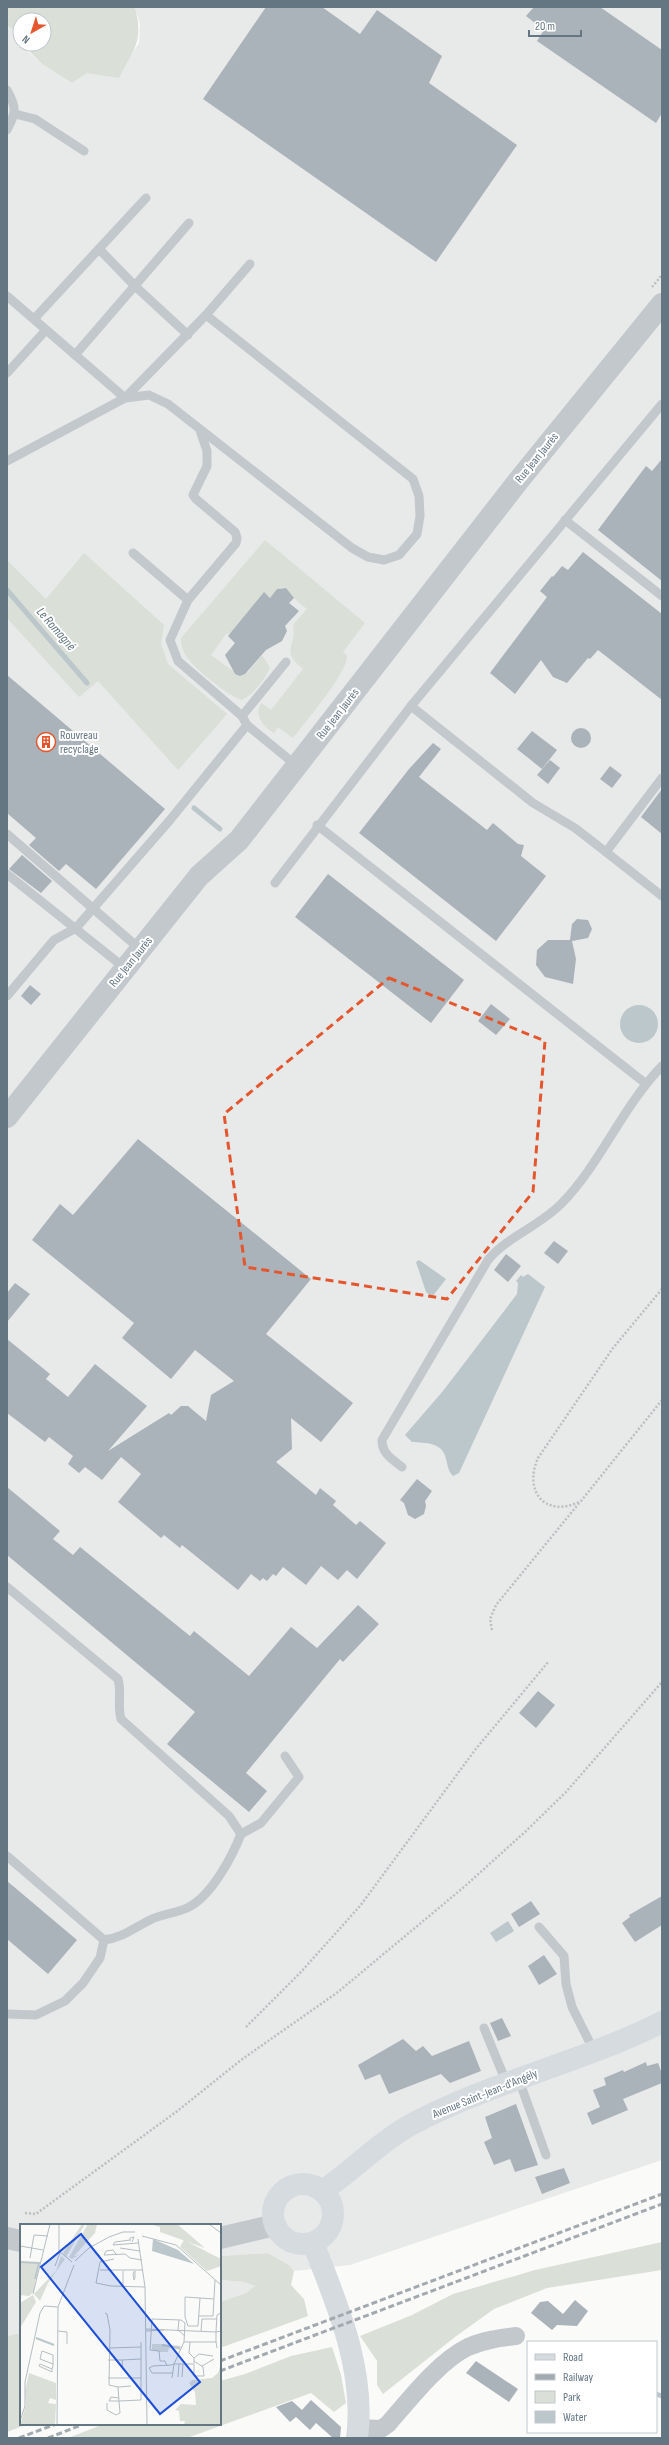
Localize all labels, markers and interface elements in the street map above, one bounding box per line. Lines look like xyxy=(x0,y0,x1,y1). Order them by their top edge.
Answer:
north arrow xyxy=(12,12,52,52)
scale bar xyxy=(529,12,581,38)
text: 20 m xyxy=(535,19,555,34)
text: N xyxy=(20,32,32,46)
street label: Rue Jean Jaurès xyxy=(512,430,562,486)
water label: Le Romagné xyxy=(33,604,79,654)
street label: Rue Jean Jaurès xyxy=(313,685,363,743)
place label: Rouvreau recyclage xyxy=(60,728,99,757)
building icon: Rouvreau recyclage xyxy=(35,731,57,753)
street label: Rue Jean Jaurès xyxy=(106,934,156,990)
street label: Avenue Saint-Jean-d'Angély xyxy=(429,2066,540,2122)
inset map xyxy=(20,2224,221,2425)
legend xyxy=(527,2341,657,2433)
text: Road xyxy=(563,2350,583,2365)
text: Railway xyxy=(563,2370,594,2385)
text: Park xyxy=(563,2390,581,2405)
text: Water xyxy=(563,2410,587,2425)

